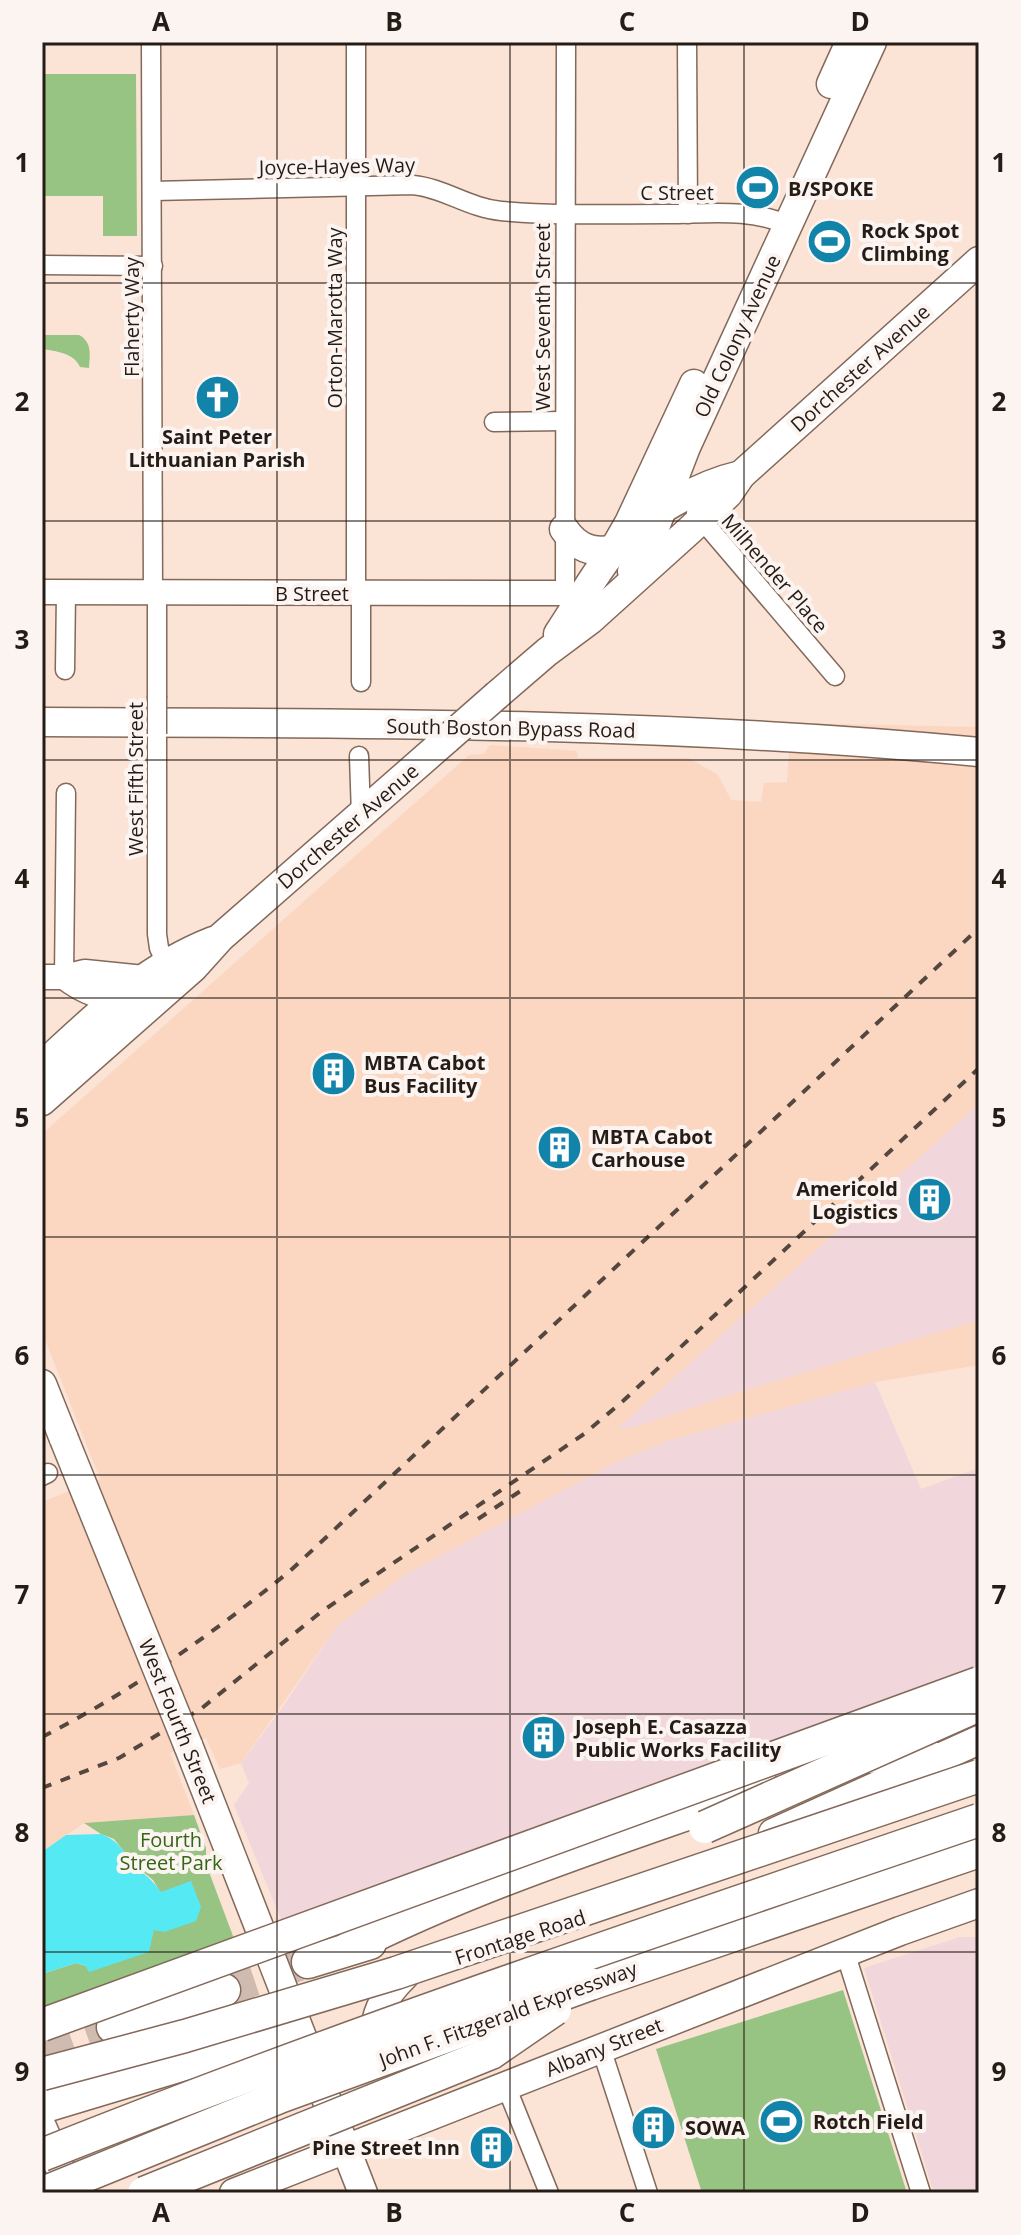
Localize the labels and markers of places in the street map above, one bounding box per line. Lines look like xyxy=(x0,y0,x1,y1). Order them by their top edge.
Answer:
sports icon: B/SPOKE xyxy=(733,164,781,212)
place label: B/SPOKE xyxy=(788,175,874,202)
place label: Rock Spot Climbing xyxy=(861,217,960,267)
sports icon: Rock Spot Climbing xyxy=(806,218,854,266)
church icon: Saint Peter Lithuanian Parish xyxy=(193,373,241,421)
place label: Saint Peter Lithuanian Parish xyxy=(128,423,306,473)
place label: MBTA Cabot Bus Facility xyxy=(364,1049,486,1099)
building icon: MBTA Cabot Bus Facility xyxy=(309,1050,357,1098)
building icon: MBTA Cabot Carhouse xyxy=(536,1123,584,1171)
place label: MBTA Cabot Carhouse xyxy=(591,1123,713,1173)
place label: Americold Logistics xyxy=(796,1175,898,1225)
building icon: Americold Logistics xyxy=(905,1176,953,1224)
building icon: Joseph E. Casazza Public Works Facility xyxy=(520,1713,568,1761)
place label: Joseph E. Casazza Public Works Facility xyxy=(573,1713,782,1763)
sports icon: Rotch Field xyxy=(758,2097,806,2145)
building icon: SOWA xyxy=(630,2103,678,2151)
place label: Rotch Field xyxy=(813,2108,924,2135)
place label: SOWA xyxy=(685,2114,745,2141)
building icon: Pine Street Inn xyxy=(467,2123,515,2171)
place label: Pine Street Inn xyxy=(312,2134,460,2161)

